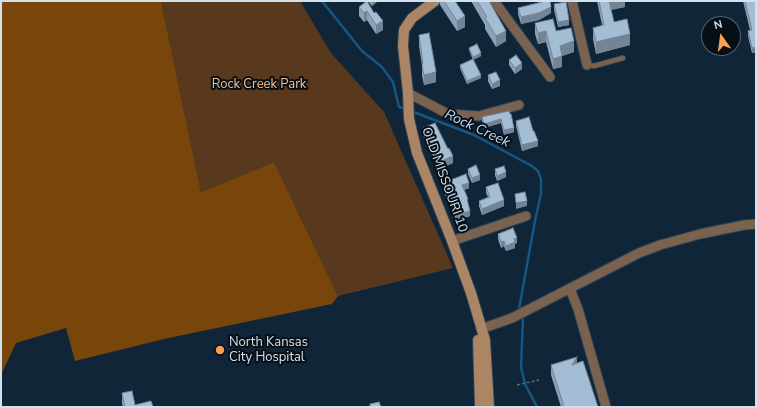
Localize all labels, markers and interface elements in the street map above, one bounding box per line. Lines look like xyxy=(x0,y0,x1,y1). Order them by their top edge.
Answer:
north arrow xyxy=(701,16,741,56)
text: N xyxy=(712,17,724,33)
park label: Rock Creek Park xyxy=(212,77,306,93)
water label: Rock Creek xyxy=(442,107,512,151)
street label: OLD MISSOURI 10 xyxy=(418,125,470,235)
place label: North Kansas City Hospital xyxy=(229,335,308,366)
marker: North Kansas City Hospital xyxy=(214,344,226,356)

